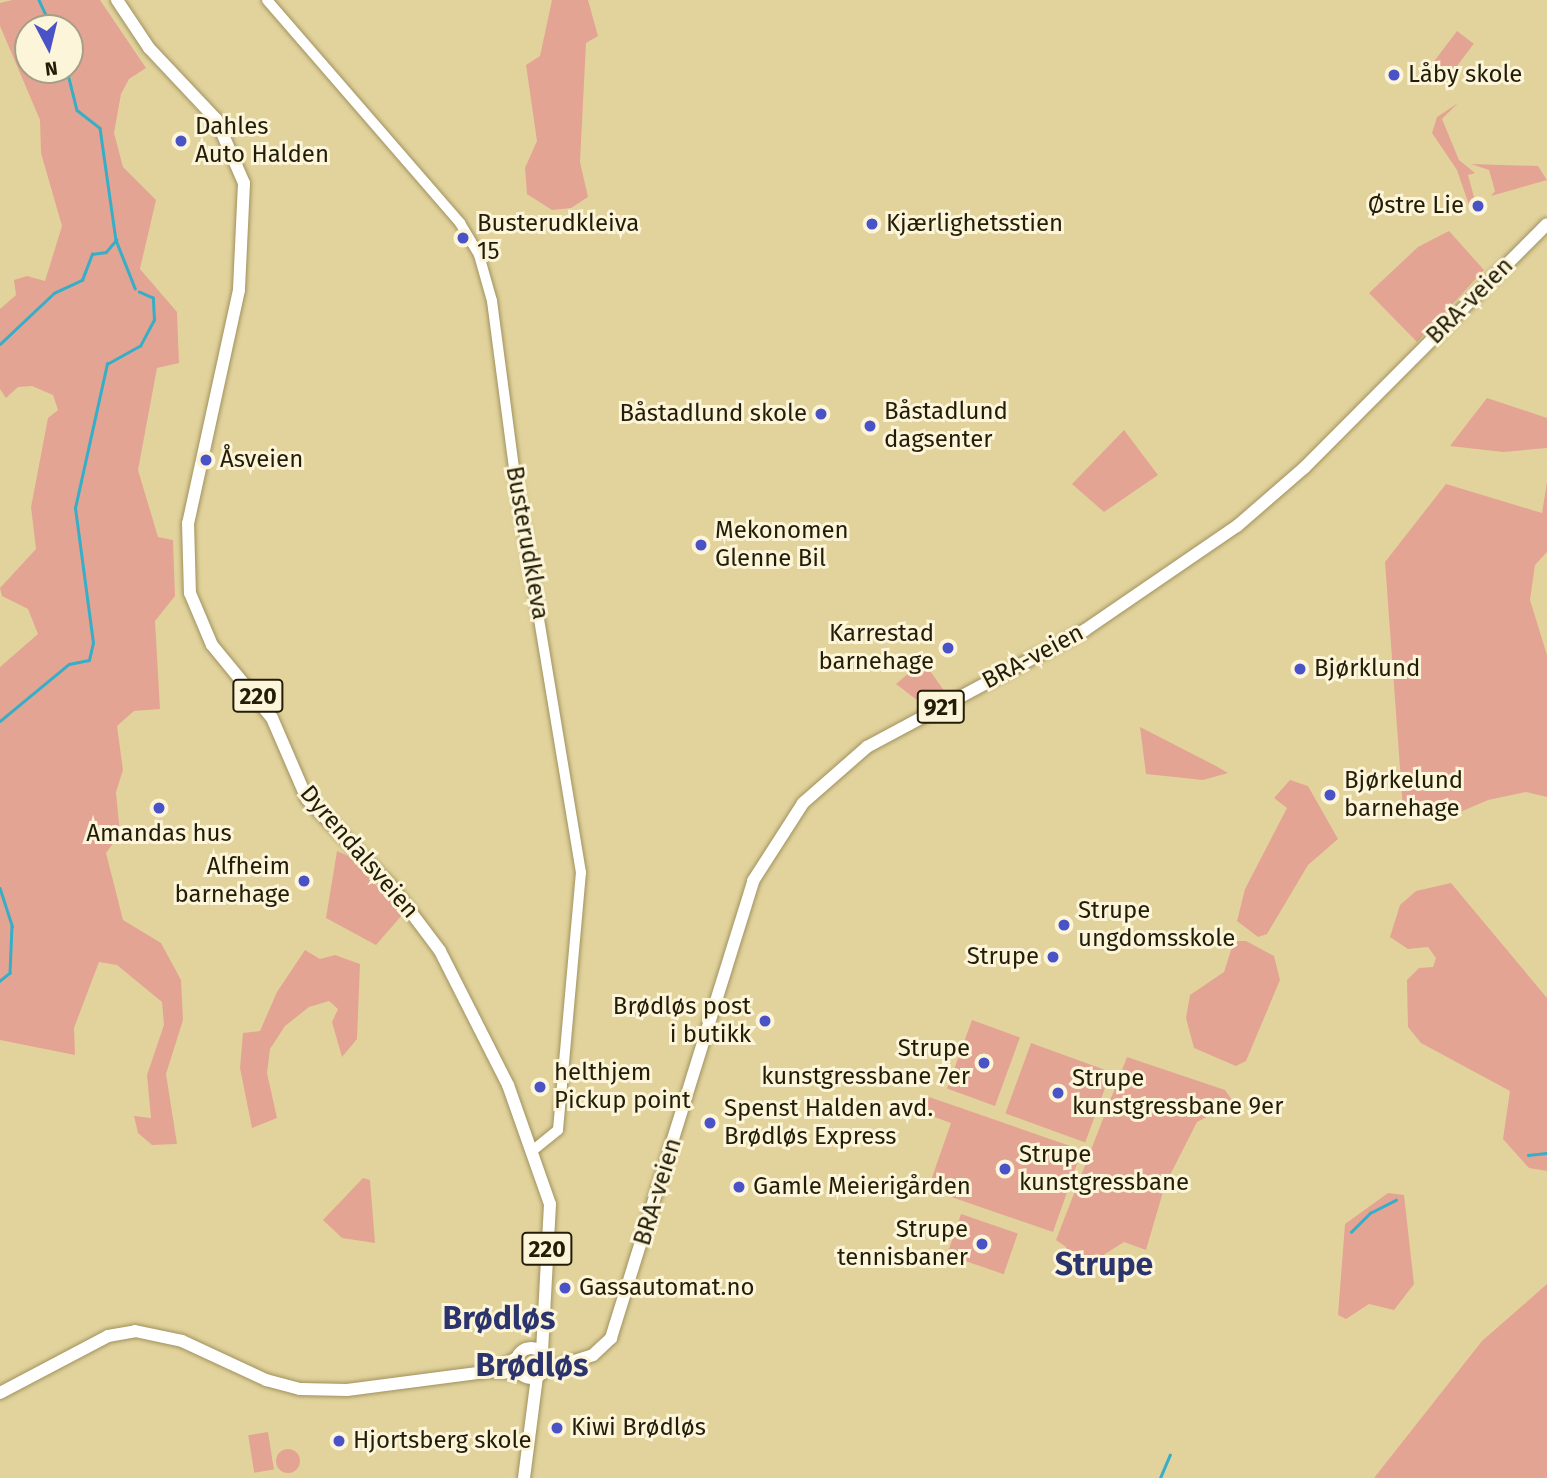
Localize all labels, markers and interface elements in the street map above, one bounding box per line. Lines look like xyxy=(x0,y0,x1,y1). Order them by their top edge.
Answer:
north arrow xyxy=(14,14,84,84)
text: N xyxy=(44,56,59,81)
place label: Låby skole xyxy=(1408,61,1522,89)
marker: Låby skole xyxy=(1386,67,1402,83)
place label: Dahles Auto Halden xyxy=(195,113,329,169)
marker: Dahles Auto Halden xyxy=(173,133,189,149)
place label: Østre Lie xyxy=(1368,192,1464,220)
marker: Østre Lie xyxy=(1470,198,1486,214)
place label: Busterudkleiva 15 xyxy=(477,210,639,266)
place label: Kjærlighetsstien xyxy=(886,210,1063,238)
marker: Kjærlighetsstien xyxy=(864,216,880,232)
marker: Busterudkleiva 15 xyxy=(455,230,471,246)
street label: BRA-veien xyxy=(1421,252,1519,350)
place label: Båstadlund dagsenter xyxy=(884,398,1008,454)
place label: Båstadlund skole xyxy=(619,400,807,428)
marker: Båstadlund skole xyxy=(813,406,829,422)
marker: Båstadlund dagsenter xyxy=(862,418,878,434)
place label: Åsveien xyxy=(220,446,303,474)
marker: Åsveien xyxy=(198,452,214,468)
street label: Busterudkleva xyxy=(499,464,555,622)
place label: Mekonomen Glenne Bil xyxy=(715,517,849,573)
marker: Mekonomen Glenne Bil xyxy=(693,537,709,553)
street label: BRA-veien xyxy=(977,618,1089,696)
place label: Karrestad barnehage xyxy=(818,620,934,676)
marker: Karrestad barnehage xyxy=(940,640,956,656)
place label: Bjørklund xyxy=(1314,655,1420,683)
marker: Bjørklund xyxy=(1292,661,1308,677)
road number: 220 xyxy=(232,676,284,716)
road number: 921 xyxy=(916,688,965,726)
place label: Bjørkelund barnehage xyxy=(1344,767,1463,823)
street label: Dyrendalsveien xyxy=(293,780,425,924)
marker: Bjørkelund barnehage xyxy=(1322,787,1338,803)
marker: Amandas hus xyxy=(151,800,167,816)
place label: Amandas hus xyxy=(86,820,232,848)
place label: Alfheim barnehage xyxy=(174,853,290,909)
marker: Alfheim barnehage xyxy=(296,873,312,889)
place label: Strupe ungdomsskole xyxy=(1078,897,1235,953)
marker: Strupe ungdomsskole xyxy=(1056,917,1072,933)
place label: Strupe xyxy=(967,943,1039,971)
marker: Strupe xyxy=(1045,949,1061,965)
place label: Brødløs post i butikk xyxy=(613,993,751,1049)
marker: Brødløs post i butikk xyxy=(757,1013,773,1029)
place label: Strupe kunstgressbane 7er xyxy=(761,1035,970,1091)
marker: Strupe kunstgressbane 7er xyxy=(976,1055,992,1071)
place label: helthjem Pickup point xyxy=(554,1059,691,1115)
place label: Strupe kunstgressbane 9er xyxy=(1072,1065,1283,1121)
marker: helthjem Pickup point xyxy=(532,1079,548,1095)
marker: Strupe kunstgressbane 9er xyxy=(1050,1085,1066,1101)
place label: Spenst Halden avd. Brødløs Express xyxy=(724,1095,933,1151)
marker: Spenst Halden avd. Brødløs Express xyxy=(702,1115,718,1131)
street label: BRA-veien xyxy=(628,1135,688,1249)
place label: Strupe kunstgressbane xyxy=(1019,1141,1189,1197)
marker: Strupe kunstgressbane xyxy=(997,1161,1013,1177)
place label: Gamle Meierigården xyxy=(753,1173,971,1201)
marker: Gamle Meierigården xyxy=(731,1179,747,1195)
place label: Strupe tennisbaner xyxy=(837,1216,968,1272)
road number: 220 xyxy=(521,1230,573,1268)
marker: Strupe tennisbaner xyxy=(974,1236,990,1252)
district label: Strupe xyxy=(1055,1245,1153,1283)
place label: Gassautomat.no xyxy=(579,1274,754,1302)
marker: Gassautomat.no xyxy=(557,1280,573,1296)
district label: Brødløs xyxy=(443,1299,555,1337)
district label: Brødløs xyxy=(476,1346,588,1384)
place label: Kiwi Brødløs xyxy=(571,1414,706,1442)
marker: Kiwi Brødløs xyxy=(549,1420,565,1436)
place label: Hjortsberg skole xyxy=(353,1427,532,1455)
marker: Hjortsberg skole xyxy=(331,1433,347,1449)

